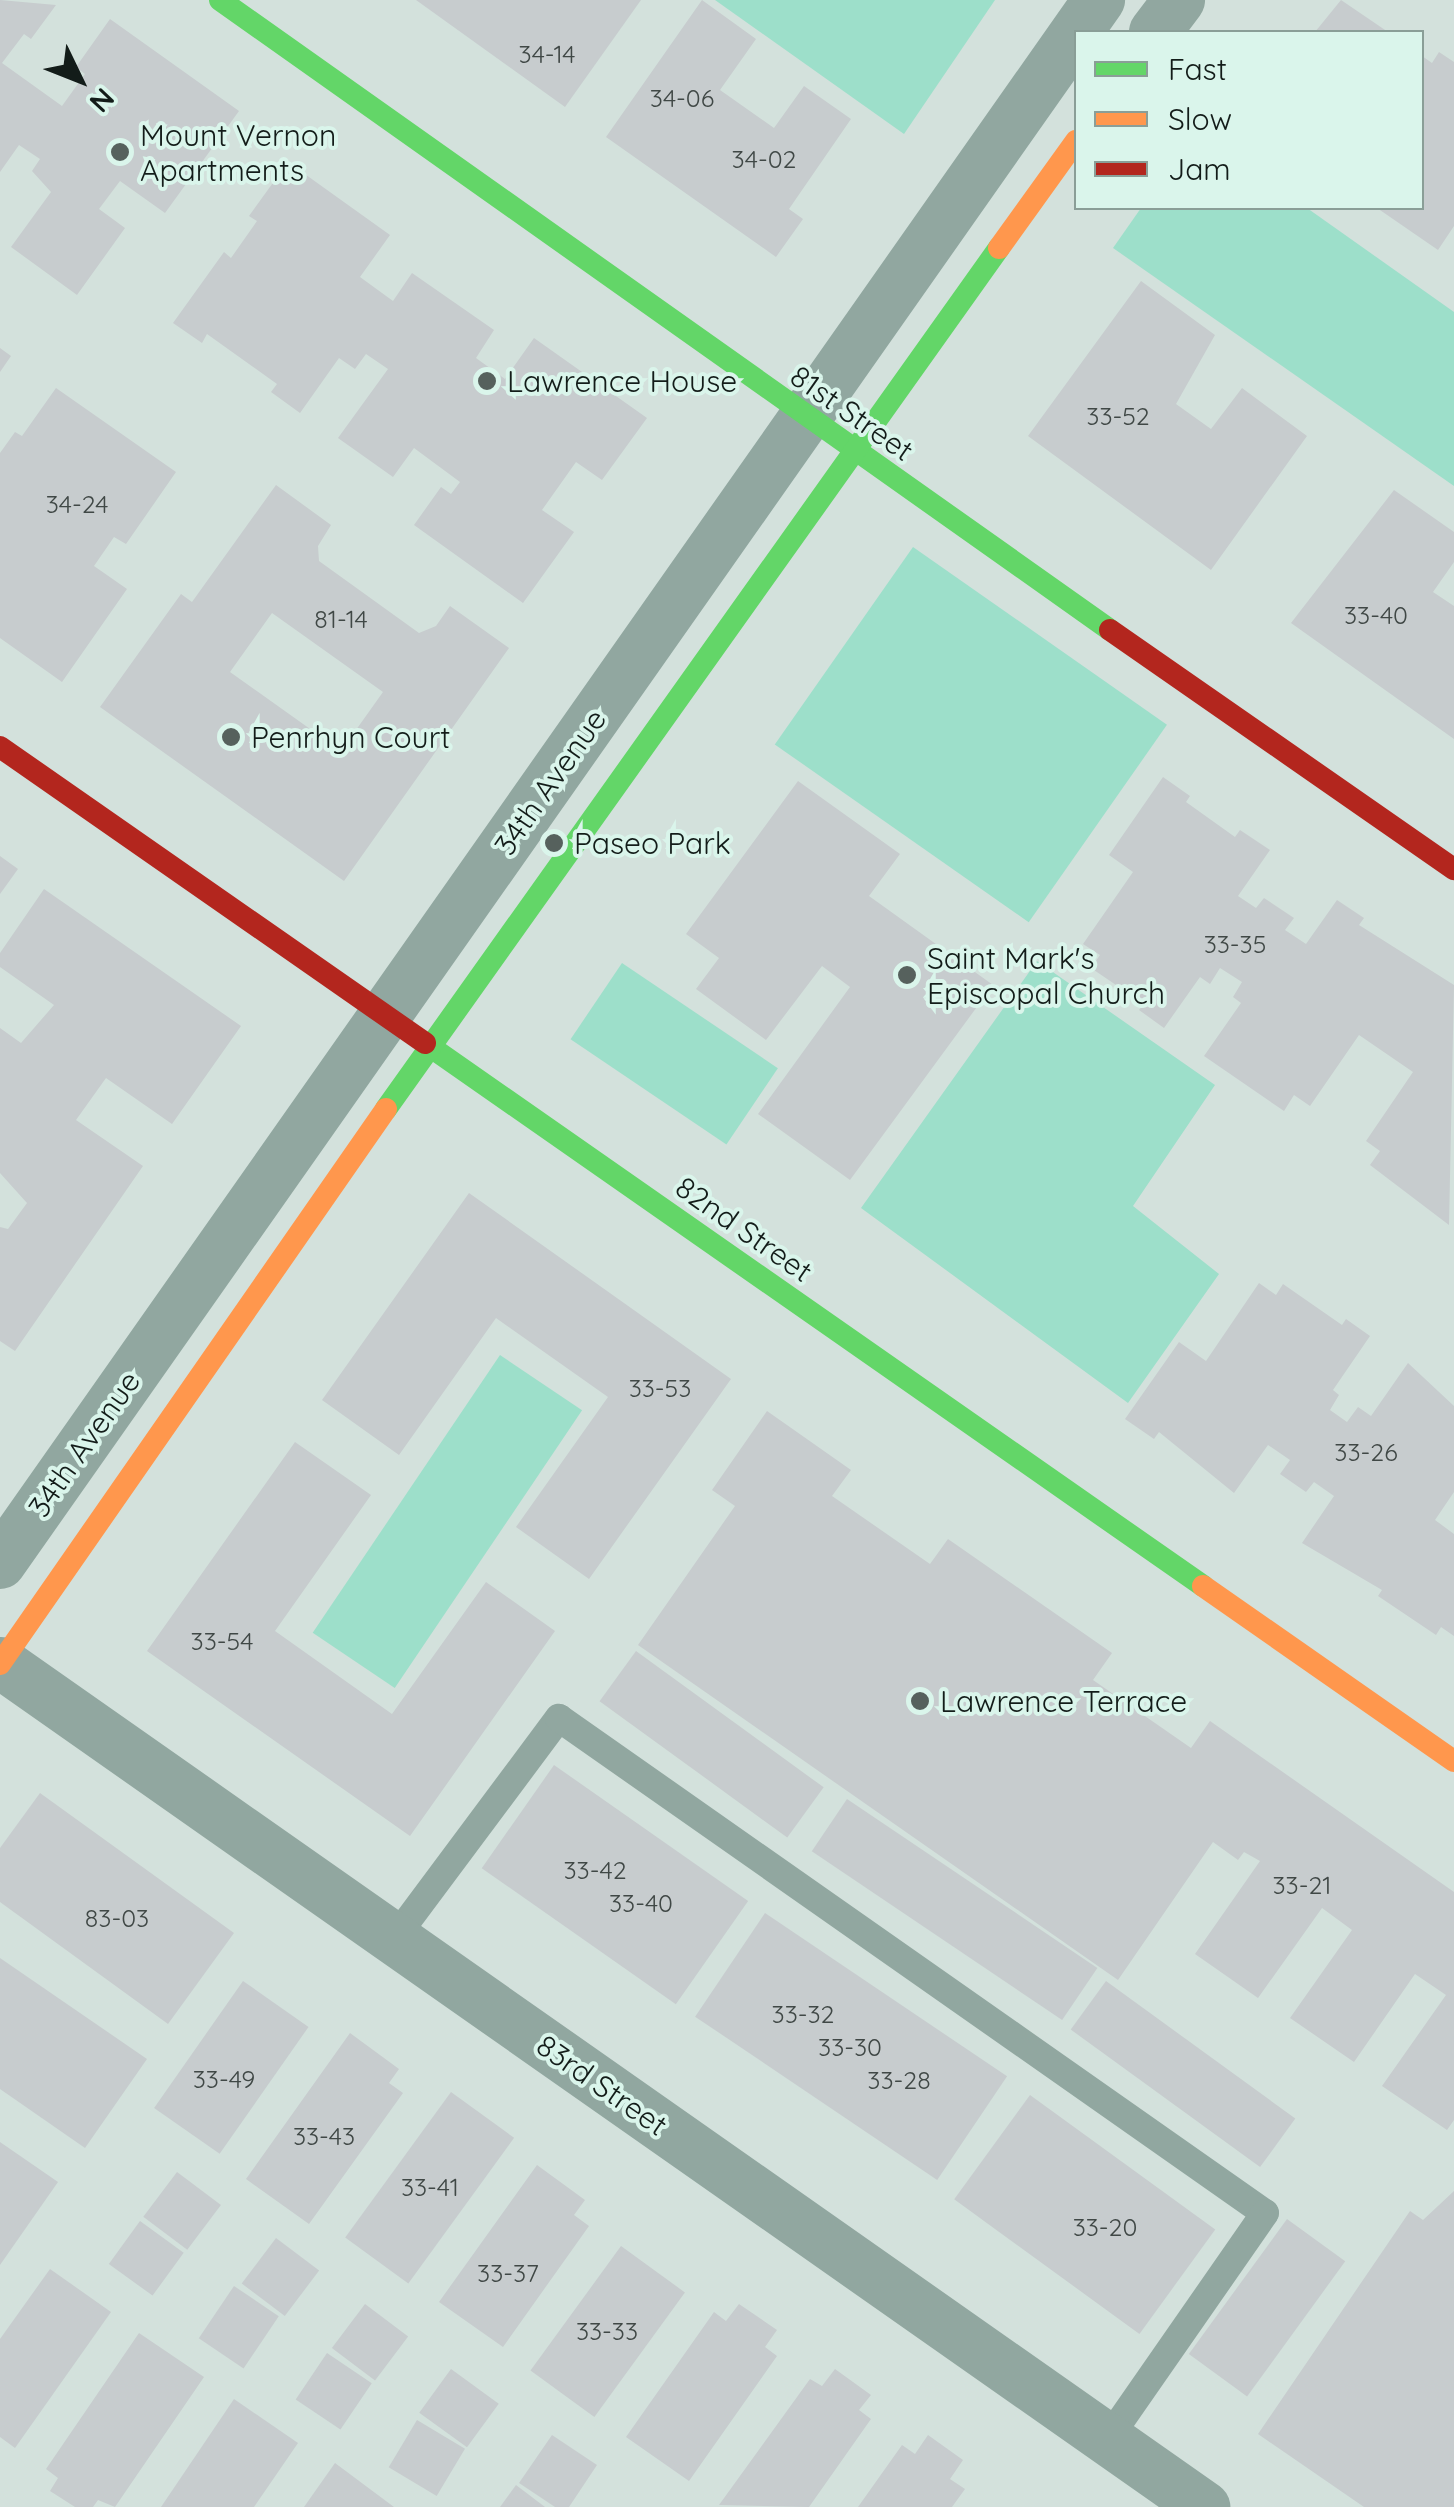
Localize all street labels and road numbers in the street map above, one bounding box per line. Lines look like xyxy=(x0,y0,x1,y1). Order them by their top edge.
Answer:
street label: 81st Street xyxy=(784,358,920,468)
street label: 34th Avenue xyxy=(487,702,613,862)
street label: 82nd Street xyxy=(669,1169,819,1289)
street label: 34th Avenue xyxy=(21,1364,147,1524)
street label: 83rd Street xyxy=(530,2027,674,2143)

